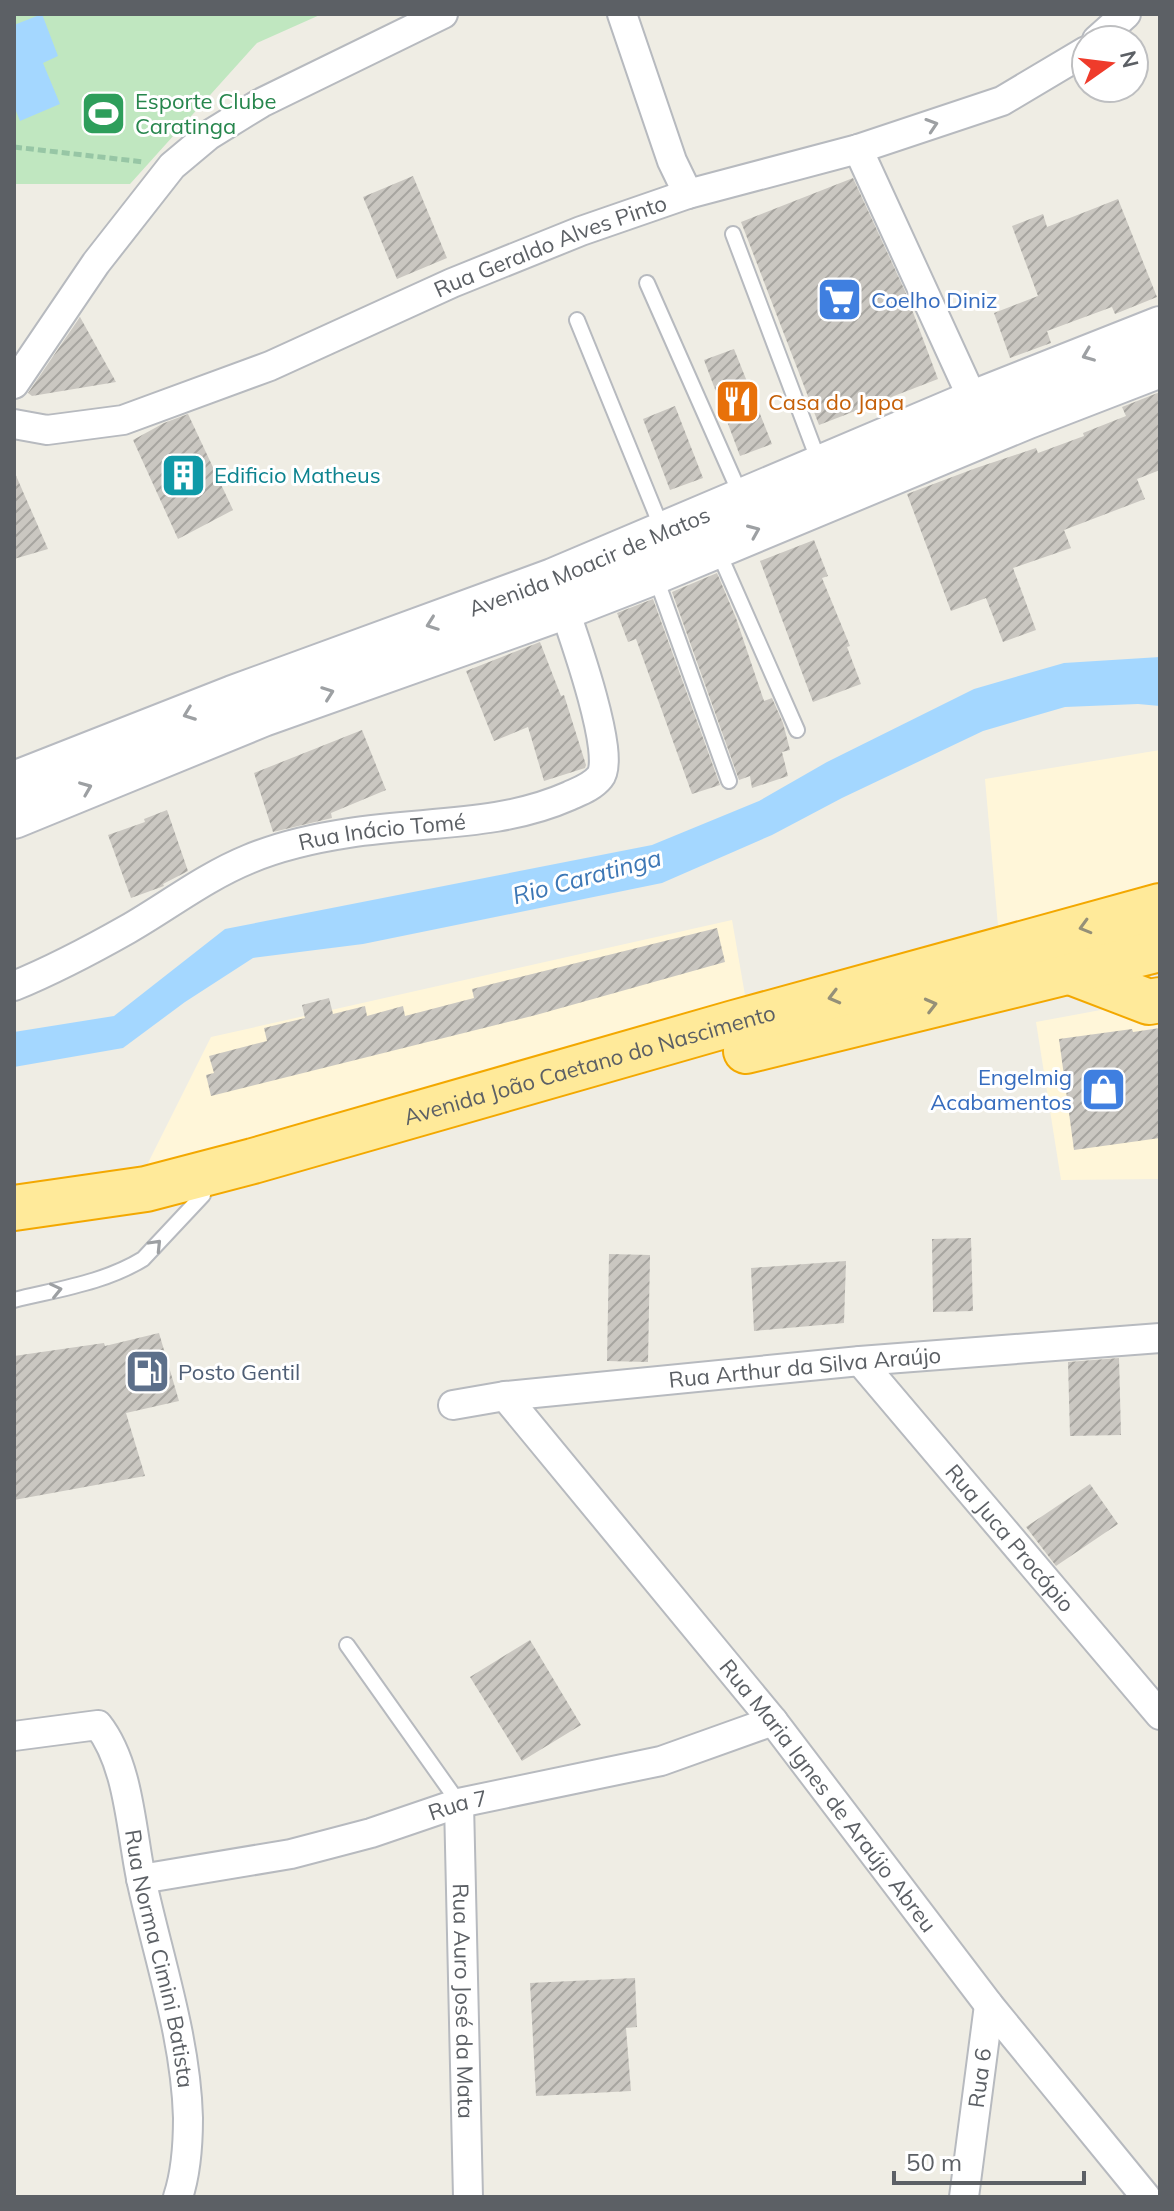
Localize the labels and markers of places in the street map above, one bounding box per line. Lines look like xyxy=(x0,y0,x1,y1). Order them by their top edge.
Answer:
place label: Esporte Clube Caratinga xyxy=(135,87,276,140)
sports icon: Esporte Clube Caratinga xyxy=(80,90,128,138)
supermarket icon: Coelho Diniz xyxy=(816,276,864,324)
place label: Coelho Diniz xyxy=(871,286,997,314)
restaurant icon: Casa do Japa xyxy=(713,378,761,426)
place label: Casa do Japa xyxy=(768,388,904,416)
building icon: Edificio Matheus xyxy=(159,451,207,499)
place label: Edificio Matheus xyxy=(214,461,381,489)
place label: Engelmig Acabamentos xyxy=(930,1063,1072,1116)
shop icon: Engelmig Acabamentos xyxy=(1079,1066,1127,1114)
fuel station icon: Posto Gentil xyxy=(123,1348,171,1396)
place label: Posto Gentil xyxy=(178,1358,300,1386)

